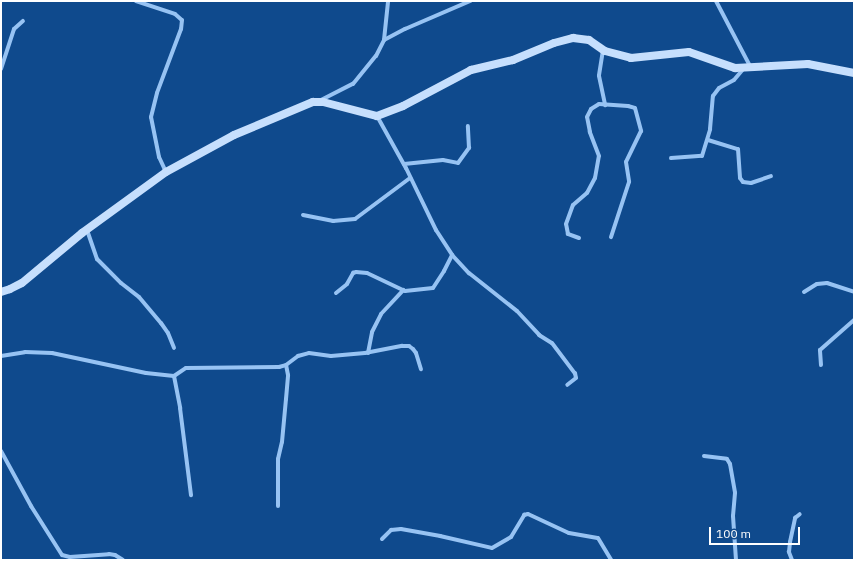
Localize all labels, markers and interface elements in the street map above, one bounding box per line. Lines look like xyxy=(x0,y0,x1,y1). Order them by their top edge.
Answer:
scale bar xyxy=(711,519,802,545)
text: 100 m xyxy=(716,526,751,541)

